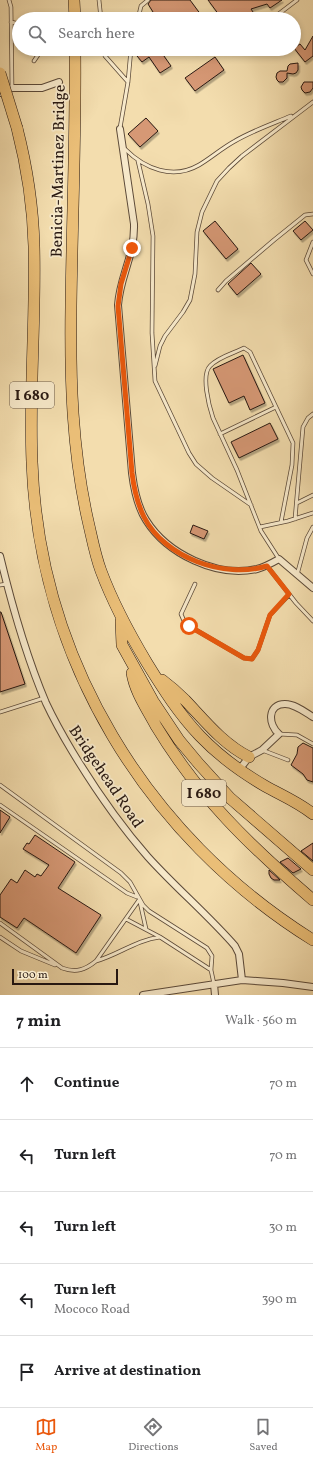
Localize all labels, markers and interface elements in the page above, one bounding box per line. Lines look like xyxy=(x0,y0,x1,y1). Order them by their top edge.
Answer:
search box xyxy=(12,12,301,56)
icon: search xyxy=(26,23,48,45)
text: Search here xyxy=(58,24,135,45)
street label: Benicia-Martinez Bridge xyxy=(46,84,72,258)
route end xyxy=(123,239,141,257)
road number: I 680 xyxy=(10,382,54,408)
route start xyxy=(180,617,198,635)
street label: Bridgehead Road xyxy=(63,721,148,833)
road number: I 680 xyxy=(182,780,226,806)
scale bar xyxy=(12,967,118,986)
text: 100 m xyxy=(18,968,48,983)
text: 7 min xyxy=(16,1010,61,1033)
text: Walk · 560 m xyxy=(225,1012,297,1030)
icon: ahead xyxy=(16,1073,38,1095)
text: Continue xyxy=(54,1073,119,1094)
text: 70 m xyxy=(269,1075,297,1093)
icon: left xyxy=(16,1145,38,1167)
text: Turn left xyxy=(54,1145,116,1166)
text: 70 m xyxy=(269,1147,297,1165)
icon: left xyxy=(16,1217,38,1239)
text: Turn left xyxy=(54,1217,116,1238)
text: 30 m xyxy=(269,1219,297,1237)
text: Turn left xyxy=(54,1280,116,1301)
icon: left xyxy=(16,1289,38,1311)
text: 390 m xyxy=(262,1291,297,1309)
text: Mococo Road xyxy=(54,1301,130,1319)
icon: arrive xyxy=(16,1361,38,1383)
text: Arrive at destination xyxy=(54,1361,201,1382)
tab: Map xyxy=(35,1416,57,1455)
tab: Directions xyxy=(128,1416,179,1455)
tab: Saved xyxy=(249,1416,278,1455)

